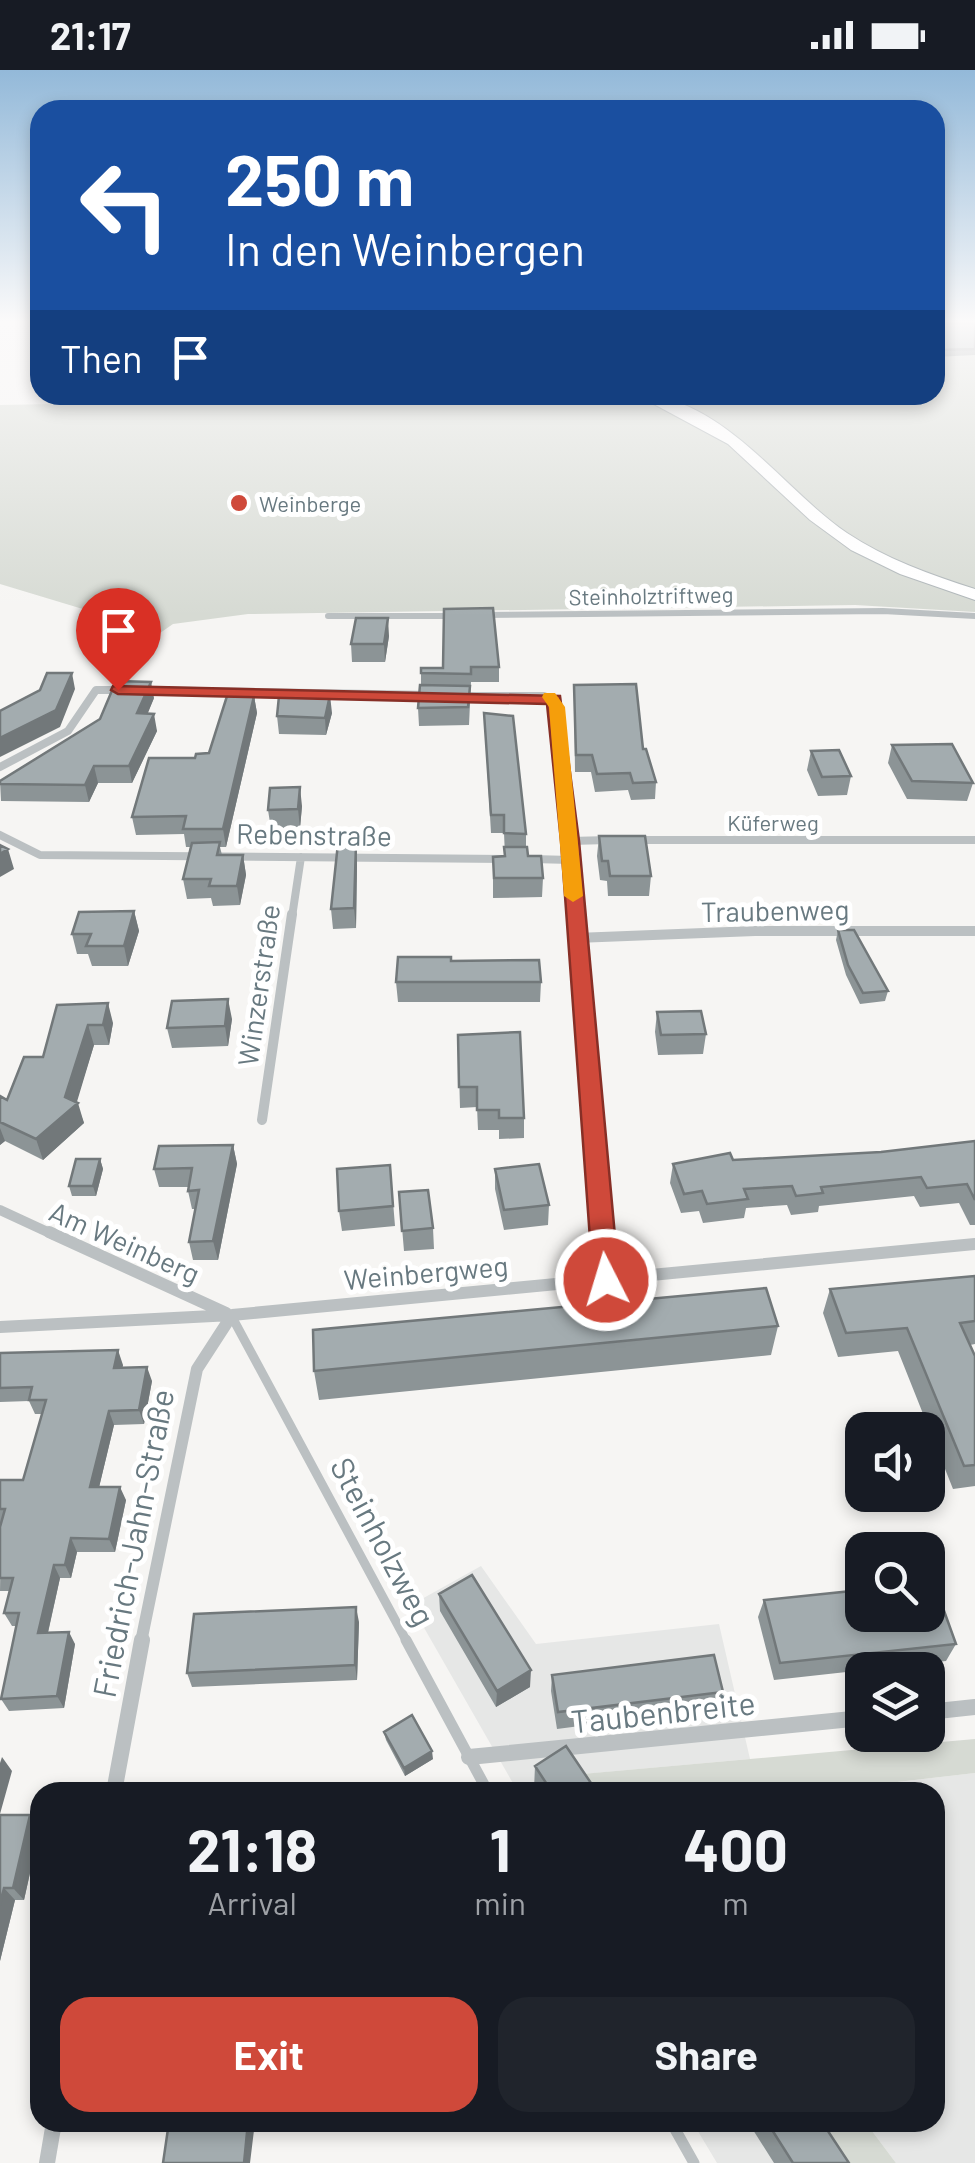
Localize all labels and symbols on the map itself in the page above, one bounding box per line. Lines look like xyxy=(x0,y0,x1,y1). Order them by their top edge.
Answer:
place label: Weinberge xyxy=(259,490,361,516)
marker: Weinberge xyxy=(228,492,250,514)
street label: Steinholztriftweg xyxy=(568,581,734,609)
pin xyxy=(76,588,161,691)
street label: Küferweg xyxy=(727,809,819,835)
street label: Rebenstraße xyxy=(236,816,392,852)
street label: Traubenweg xyxy=(701,892,849,928)
street label: Winzerstraße xyxy=(230,902,286,1068)
street label: Am Weinberg xyxy=(45,1194,205,1290)
position arrow xyxy=(554,1228,658,1332)
street label: Weinbergweg xyxy=(342,1248,510,1296)
street label: Friedrich-Jahn-Straße xyxy=(83,1386,181,1700)
street label: Steinholzweg xyxy=(324,1450,444,1632)
street label: Taubenbreite xyxy=(569,1682,757,1740)

